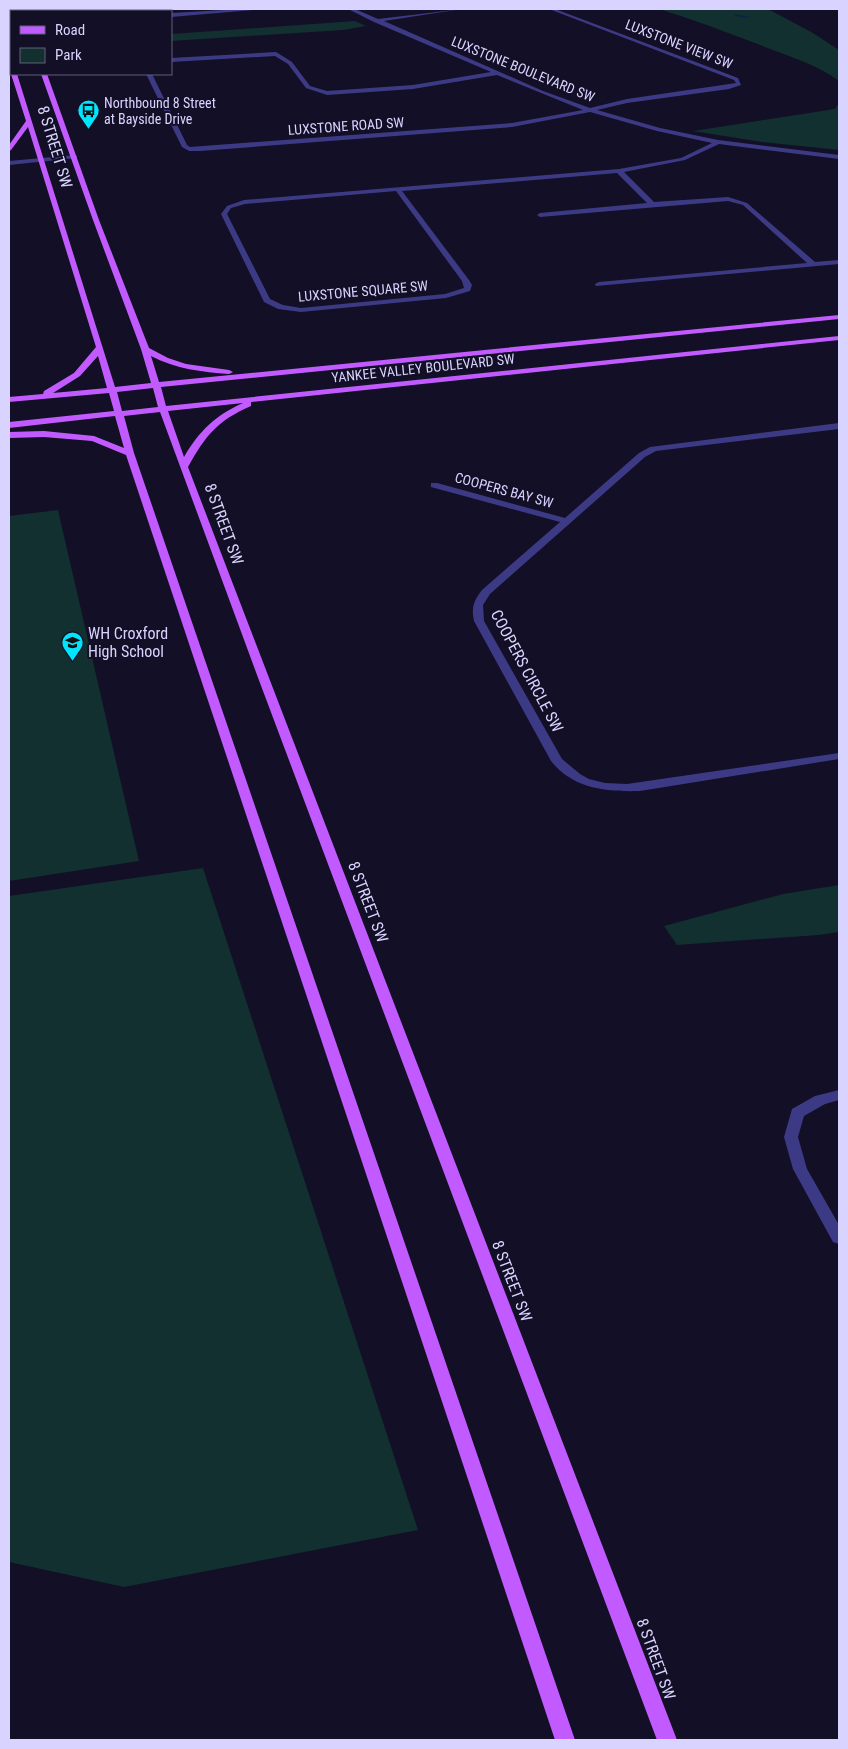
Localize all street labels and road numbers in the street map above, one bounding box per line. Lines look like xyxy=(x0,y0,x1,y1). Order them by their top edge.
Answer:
street label: LUXSTONE VIEW SW xyxy=(623,16,735,72)
street label: LUXSTONE BOULEVARD SW xyxy=(449,33,597,105)
street label: 8 STREET SW xyxy=(34,104,76,190)
street label: LUXSTONE ROAD SW xyxy=(287,114,405,138)
street label: LUXSTONE SQUARE SW xyxy=(297,277,429,305)
street label: YANKEE VALLEY BOULEVARD SW xyxy=(331,350,516,386)
street label: COOPERS BAY SW xyxy=(453,469,555,511)
street label: 8 STREET SW xyxy=(201,481,247,567)
street label: COOPERS CIRCLE SW xyxy=(487,607,567,735)
street label: 8 STREET SW xyxy=(344,859,392,945)
street label: 8 STREET SW xyxy=(488,1238,536,1324)
street label: 8 STREET SW xyxy=(633,1616,679,1702)

